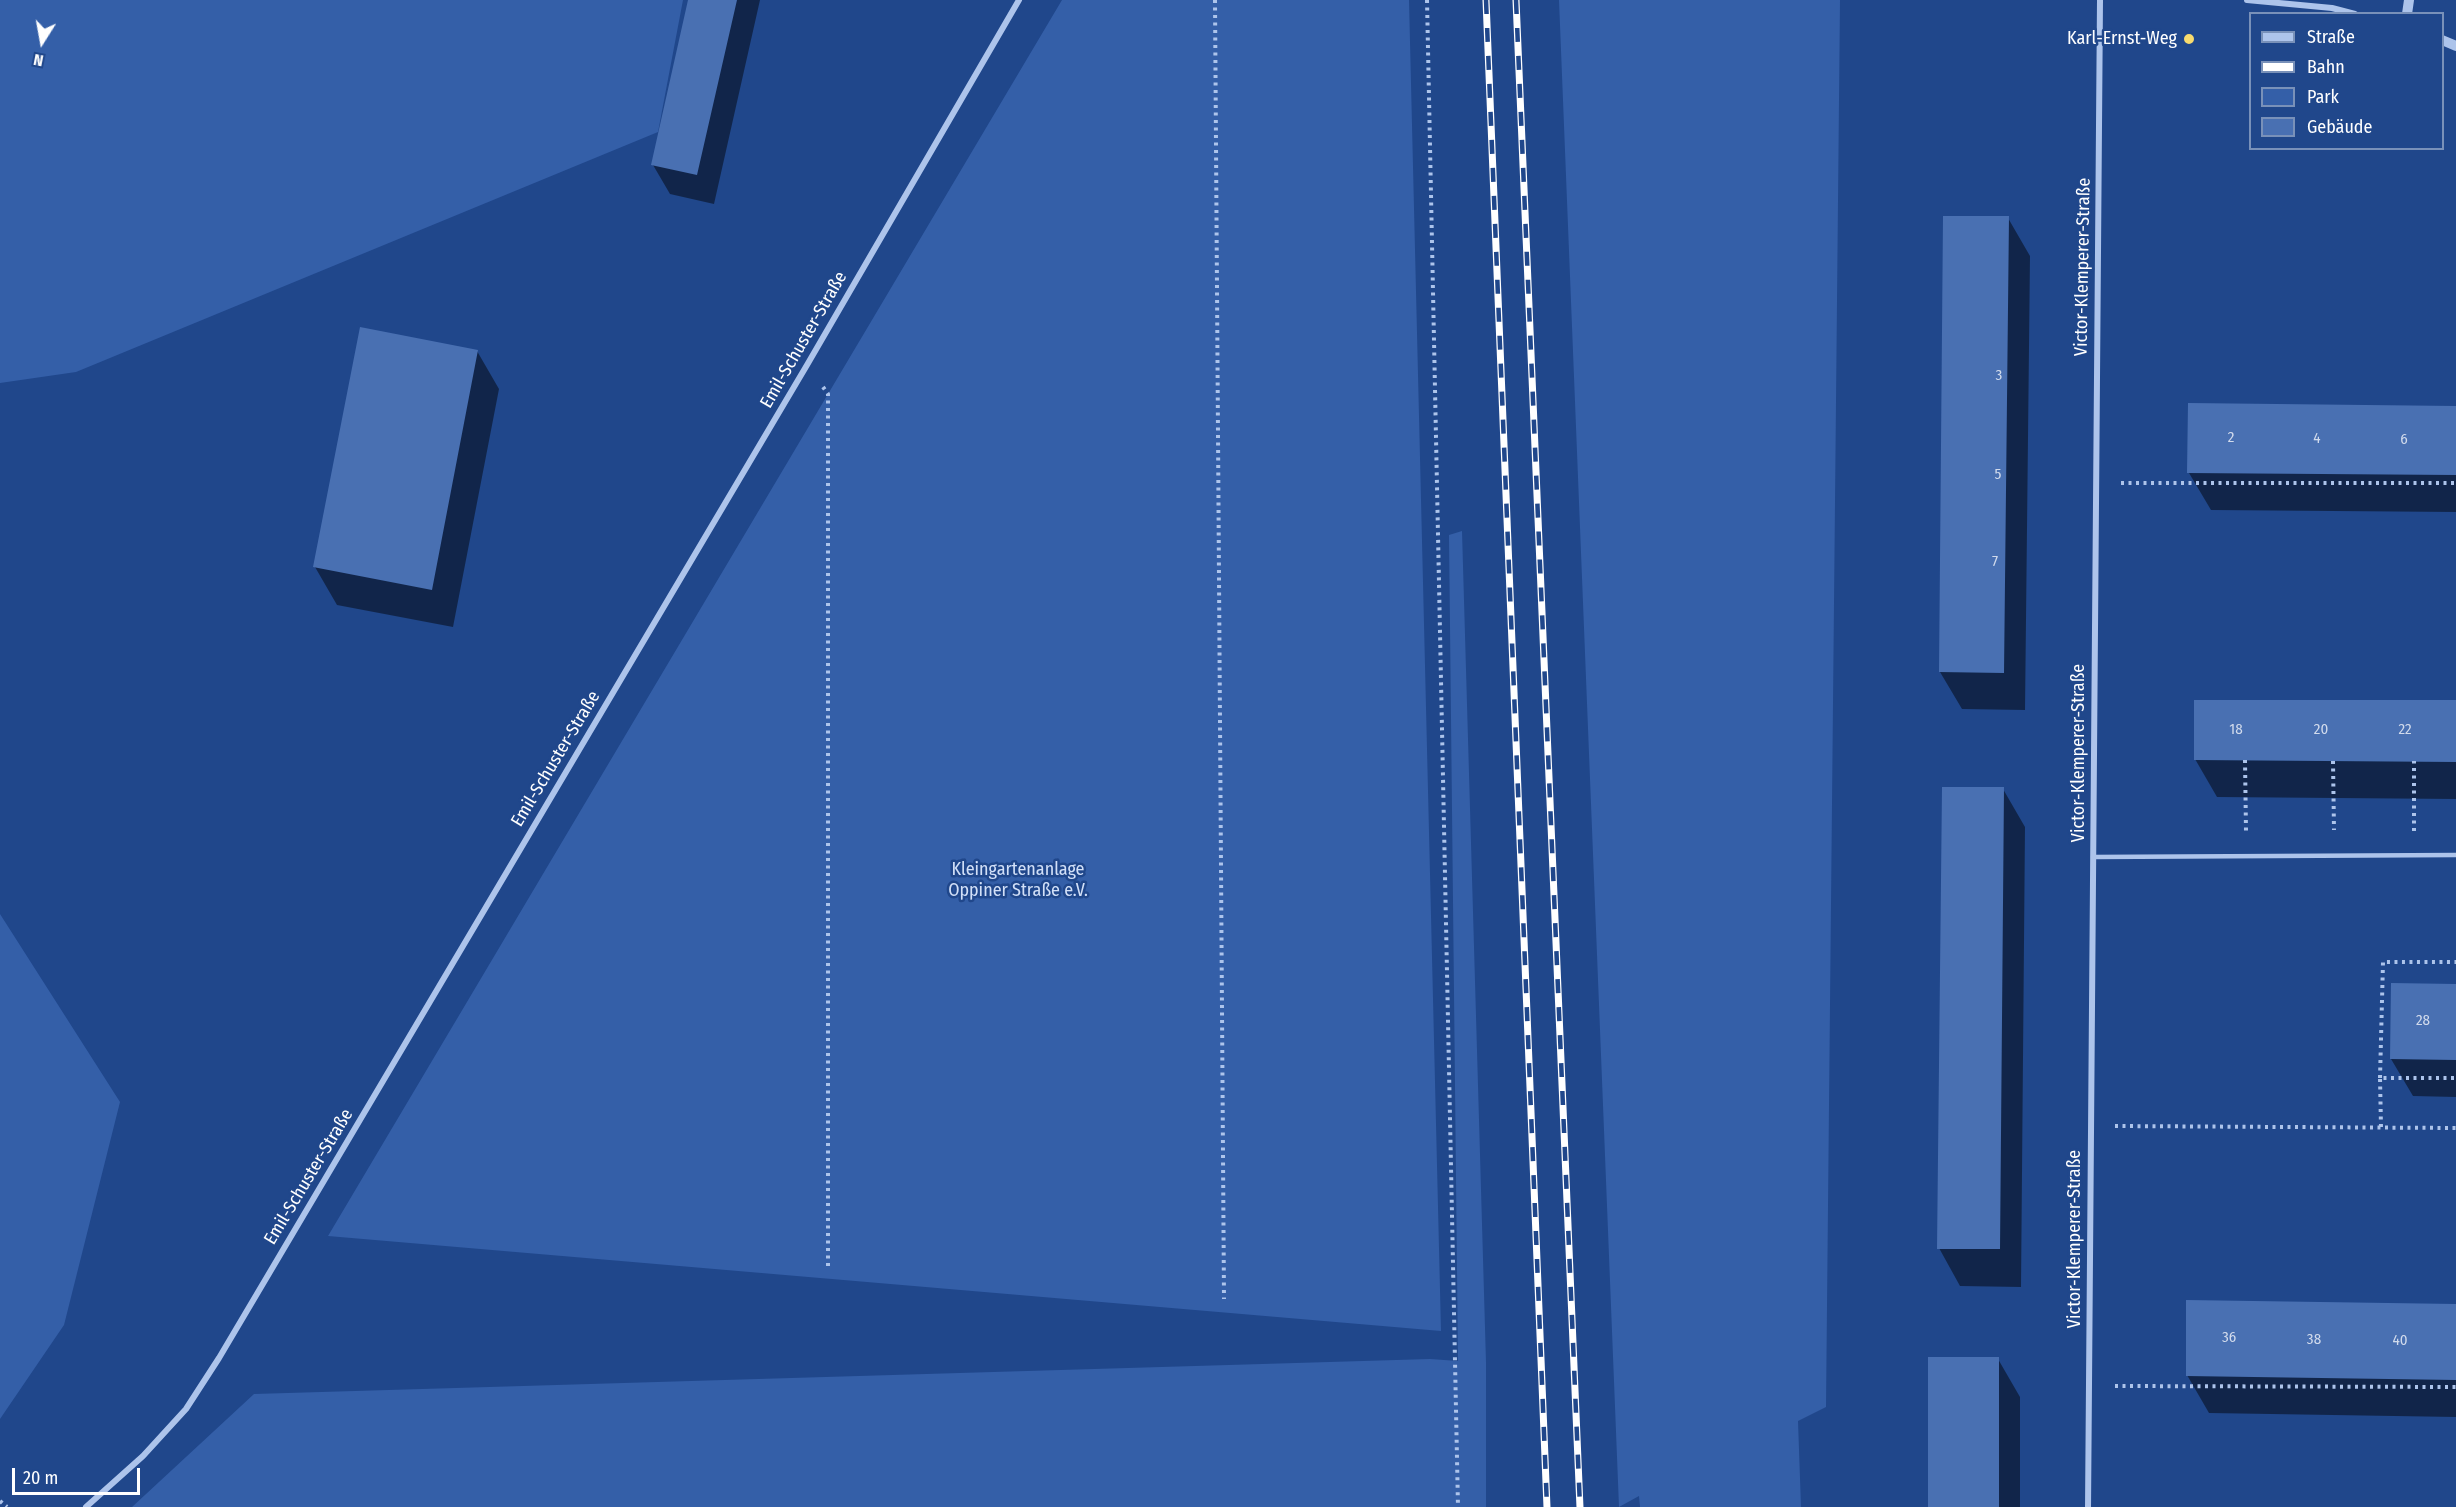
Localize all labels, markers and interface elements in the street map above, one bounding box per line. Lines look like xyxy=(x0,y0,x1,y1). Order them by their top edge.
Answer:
north arrow xyxy=(12,12,72,72)
legend xyxy=(2249,12,2444,150)
text: Straße xyxy=(2307,26,2355,48)
place label: Karl-Ernst-Weg xyxy=(2067,28,2177,50)
marker: Karl-Ernst-Weg xyxy=(2182,32,2196,46)
text: N xyxy=(32,50,45,70)
text: Bahn xyxy=(2307,56,2345,78)
text: Park xyxy=(2307,86,2339,108)
text: Gebäude xyxy=(2307,116,2372,138)
street label: Victor-Klemperer-Straße xyxy=(2071,178,2095,356)
street label: Emil-Schuster-Straße xyxy=(756,268,852,412)
house number: 3 xyxy=(1996,367,2002,385)
house number: 2 xyxy=(2228,429,2234,447)
house number: 4 xyxy=(2313,430,2321,448)
house number: 6 xyxy=(2400,431,2408,449)
house number: 5 xyxy=(1995,466,2001,484)
house number: 7 xyxy=(1992,553,1998,571)
street label: Victor-Klemperer-Straße xyxy=(2068,664,2090,842)
street label: Emil-Schuster-Straße xyxy=(507,687,605,831)
house number: 18 xyxy=(2229,721,2243,739)
house number: 20 xyxy=(2314,721,2328,739)
house number: 22 xyxy=(2398,721,2412,739)
park label: Kleingartenanlage Oppiner Straße e.V. xyxy=(948,859,1088,902)
house number: 28 xyxy=(2416,1012,2430,1030)
street label: Emil-Schuster-Straße xyxy=(260,1105,358,1249)
street label: Victor-Klemperer-Straße xyxy=(2064,1150,2086,1328)
house number: 36 xyxy=(2222,1329,2236,1347)
house number: 38 xyxy=(2307,1331,2321,1349)
house number: 40 xyxy=(2392,1332,2408,1350)
scale bar xyxy=(15,1456,142,1494)
text: 20 m xyxy=(23,1467,58,1489)

